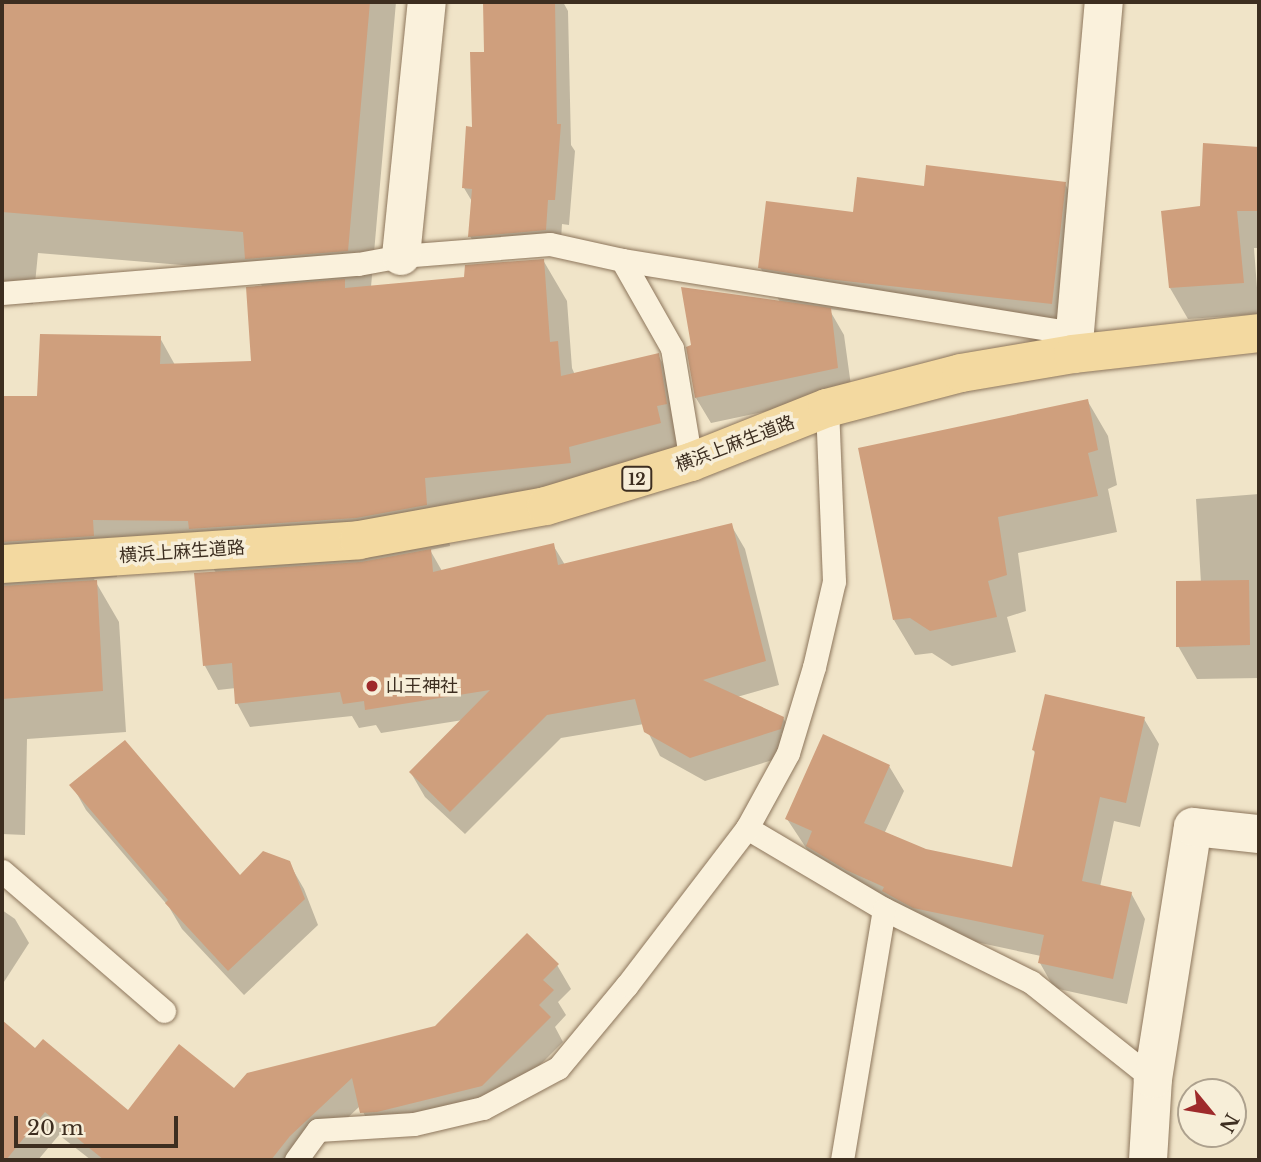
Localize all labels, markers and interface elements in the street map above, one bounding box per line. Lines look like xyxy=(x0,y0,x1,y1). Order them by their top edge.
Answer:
street label: 横浜上麻生道路 xyxy=(672,411,798,477)
road number: 12 xyxy=(621,466,653,492)
street label: 横浜上麻生道路 xyxy=(118,537,246,567)
place label: 山王神社 xyxy=(386,675,458,697)
marker: 山王神社 xyxy=(364,678,380,694)
north arrow xyxy=(1177,1078,1247,1148)
scale bar xyxy=(18,1102,182,1146)
text: N xyxy=(1214,1109,1243,1136)
text: 20 m xyxy=(27,1115,84,1141)

